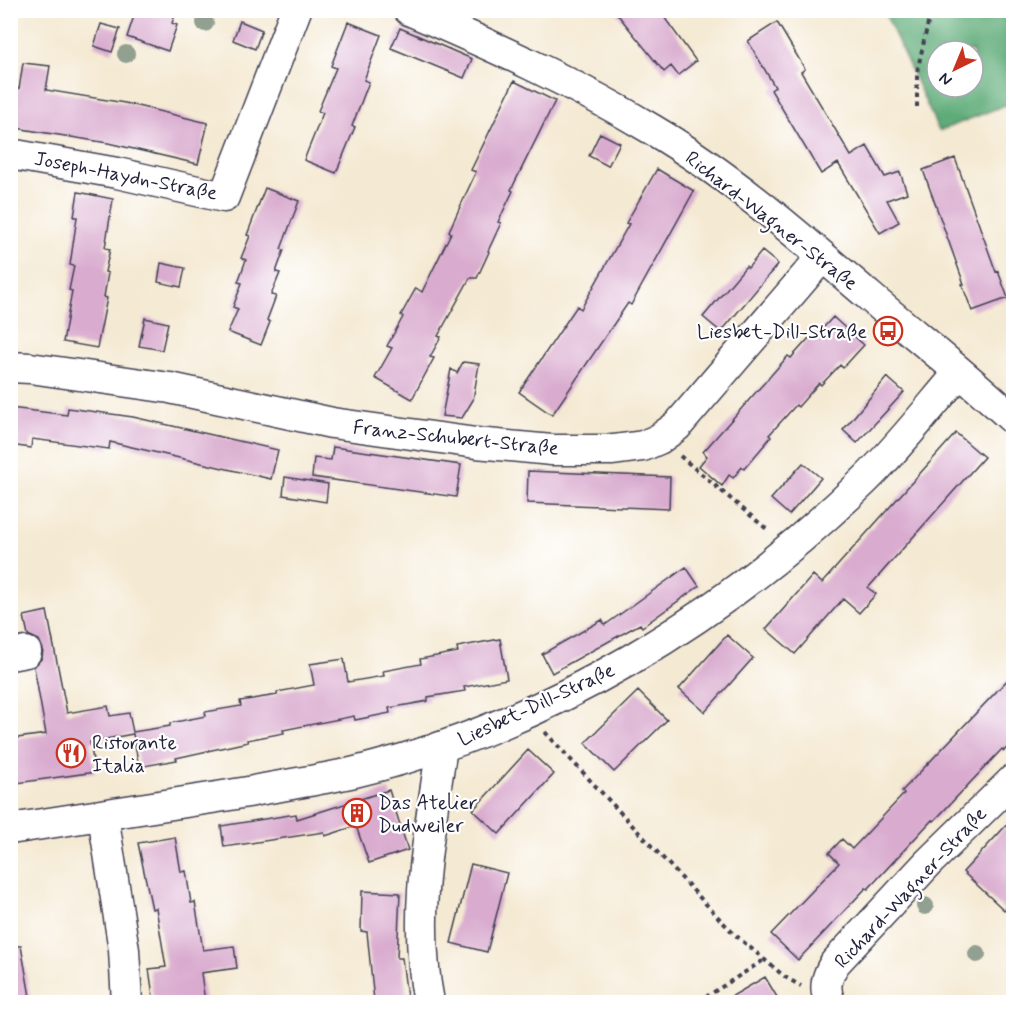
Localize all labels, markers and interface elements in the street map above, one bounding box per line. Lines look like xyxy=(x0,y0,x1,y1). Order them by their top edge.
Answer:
north arrow xyxy=(925,39,985,99)
text: N xyxy=(935,68,957,90)
street label: Joseph-Haydn-Straße xyxy=(32,145,220,207)
street label: Richard-Wagner-Straße xyxy=(678,145,863,299)
bus stop icon: Liesbet-Dill-Straße xyxy=(872,315,904,347)
place label: Liesbet-Dill-Straße xyxy=(697,319,867,346)
street label: Franz-Schubert-Straße xyxy=(352,414,560,463)
street label: Liesbet-Dill-Straße xyxy=(454,657,619,754)
place label: Ristorante Italia xyxy=(92,730,177,780)
restaurant icon: Ristorante Italia xyxy=(55,737,87,769)
place label: Das Atelier Dudweiler xyxy=(378,790,477,840)
building icon: Das Atelier Dudweiler xyxy=(341,797,373,829)
street label: Richard-Wagner-Straße xyxy=(829,801,995,976)

